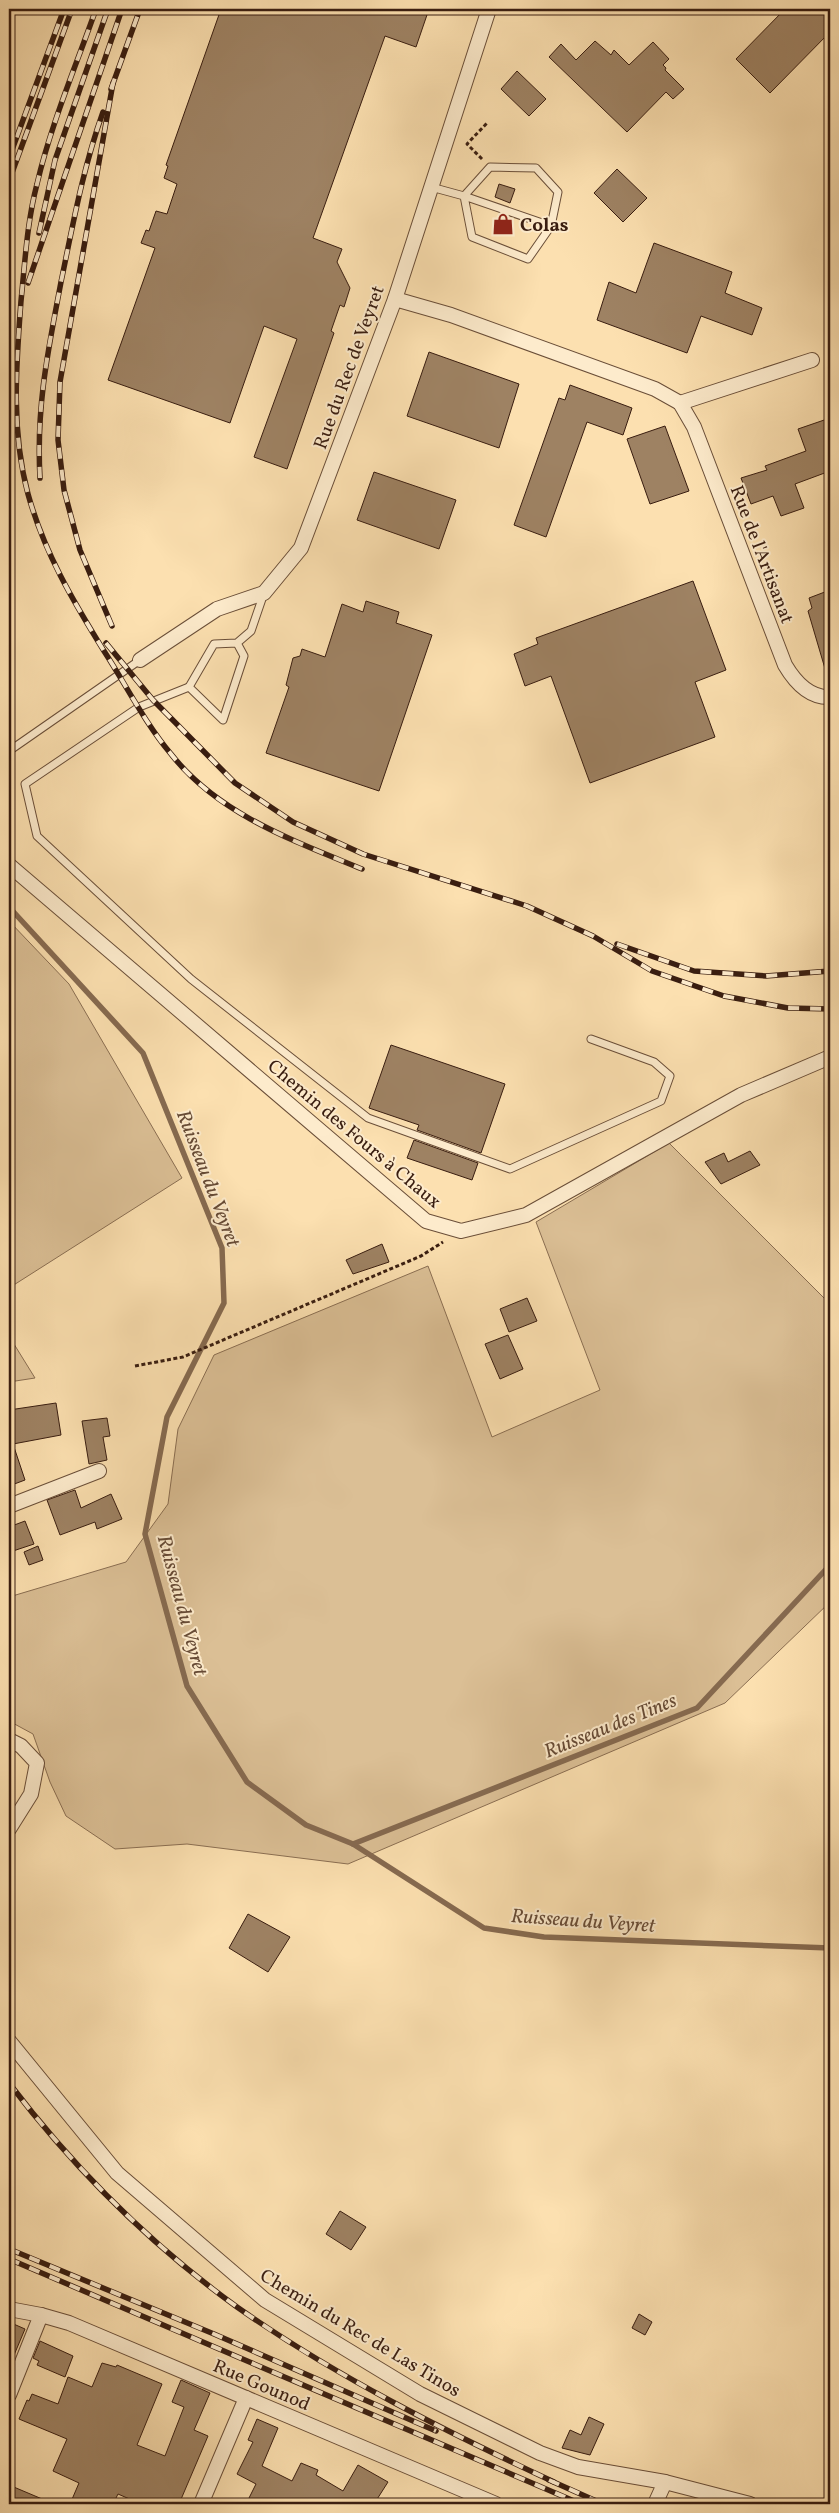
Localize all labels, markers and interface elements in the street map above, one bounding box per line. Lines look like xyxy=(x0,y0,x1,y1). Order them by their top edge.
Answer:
shop icon: Colas xyxy=(490,211,516,237)
place label: Colas xyxy=(520,213,569,239)
street label: Rue du Rec de Veyret xyxy=(308,282,392,453)
street label: Rue de l'Artisanat xyxy=(723,482,800,628)
street label: Chemin des Fours à Chaux xyxy=(261,1054,446,1215)
water label: Ruisseau du Veyret xyxy=(168,1106,246,1252)
water label: Ruisseau du Veyret xyxy=(149,1532,213,1680)
water label: Ruisseau des Tines xyxy=(540,1687,682,1766)
water label: Ruisseau du Veyret xyxy=(510,1903,657,1941)
street label: Chemin du Rec de Las Tinos xyxy=(255,2263,465,2404)
street label: Rue Gounod xyxy=(209,2354,314,2418)

